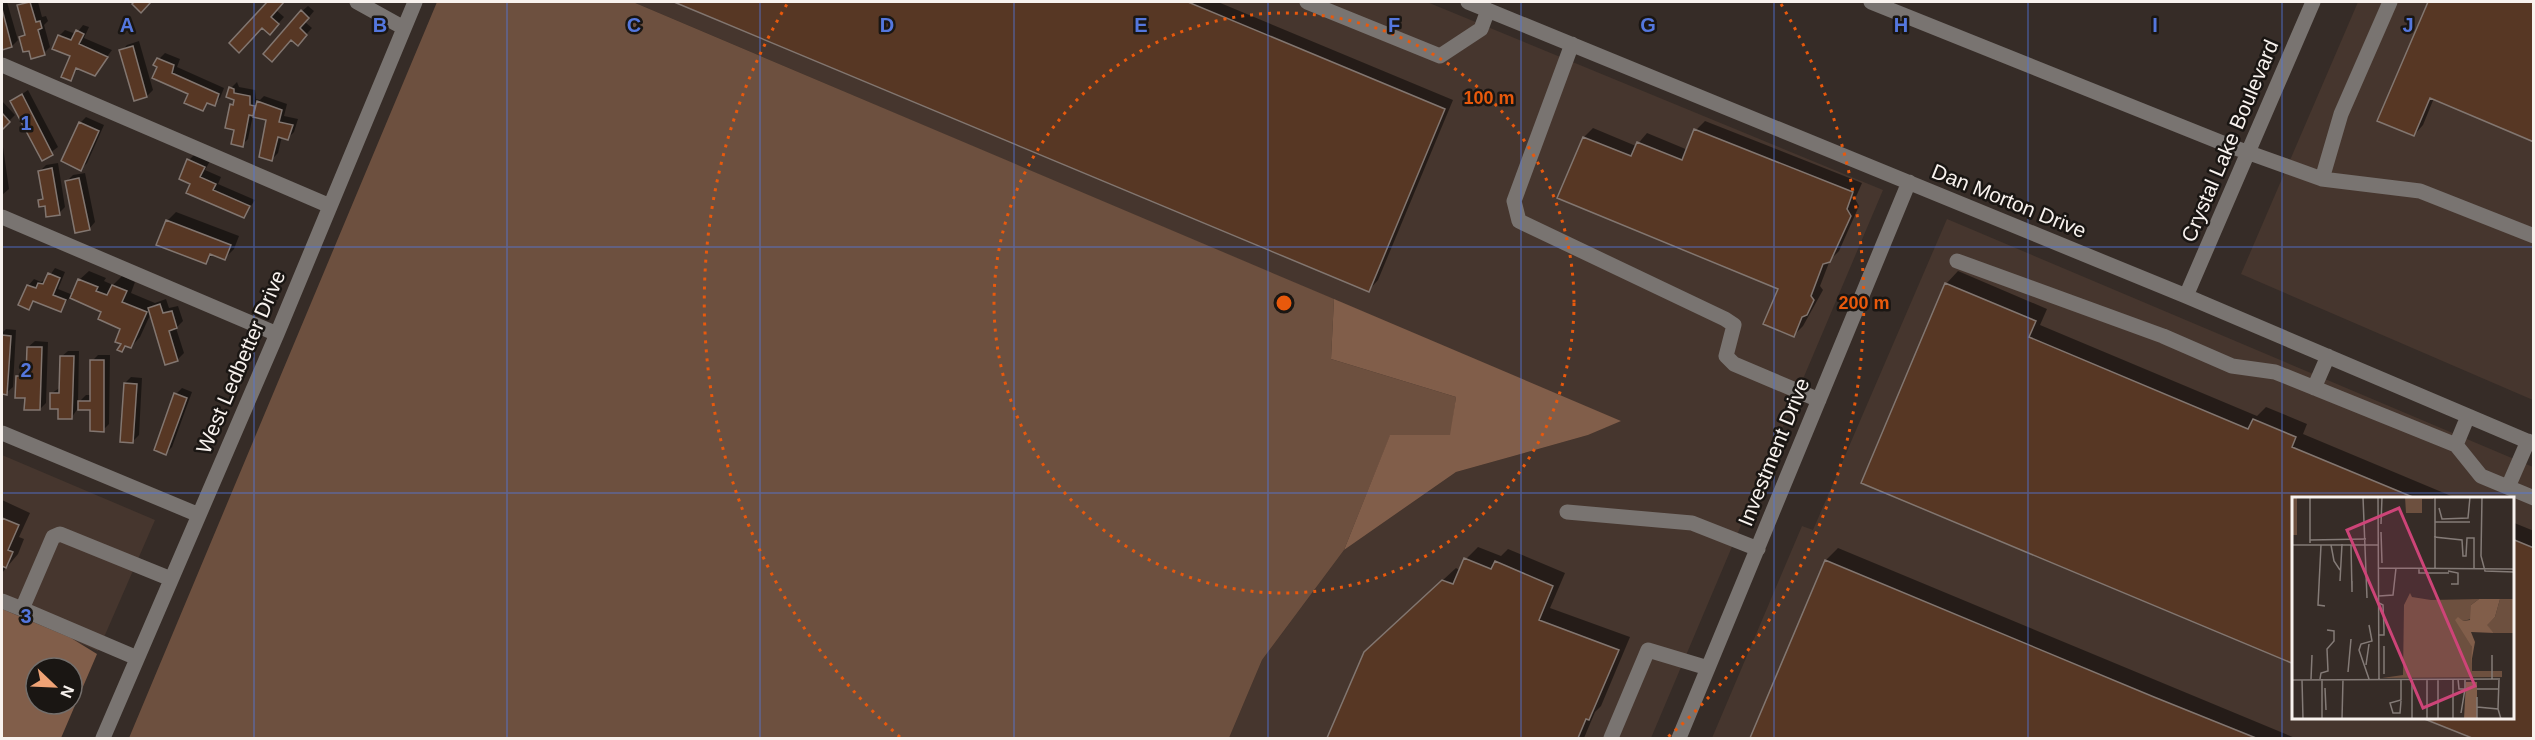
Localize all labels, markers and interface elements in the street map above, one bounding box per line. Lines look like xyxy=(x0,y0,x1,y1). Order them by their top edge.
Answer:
text: A xyxy=(120,14,134,36)
text: B xyxy=(373,14,387,36)
text: C xyxy=(627,14,641,36)
text: D xyxy=(880,14,894,36)
text: E xyxy=(1134,14,1148,36)
text: F xyxy=(1388,14,1400,36)
text: G xyxy=(1640,14,1656,36)
text: H xyxy=(1894,14,1908,36)
text: I xyxy=(2152,14,2158,36)
text: J xyxy=(2402,14,2414,36)
street label: Crystal Lake Boulevard xyxy=(2177,36,2283,245)
text: 100 m xyxy=(1463,88,1515,108)
text: 1 xyxy=(20,112,32,134)
street label: Dan Morton Drive xyxy=(1929,159,2090,242)
street label: West Ledbetter Drive xyxy=(191,267,290,457)
centre of rings xyxy=(1274,293,1294,313)
text: 200 m xyxy=(1838,293,1890,313)
text: 2 xyxy=(20,359,32,381)
street label: Investment Drive xyxy=(1733,374,1814,529)
inset map xyxy=(2292,497,2514,719)
text: 3 xyxy=(20,605,32,627)
north arrow xyxy=(24,656,84,716)
text: N xyxy=(57,683,77,700)

